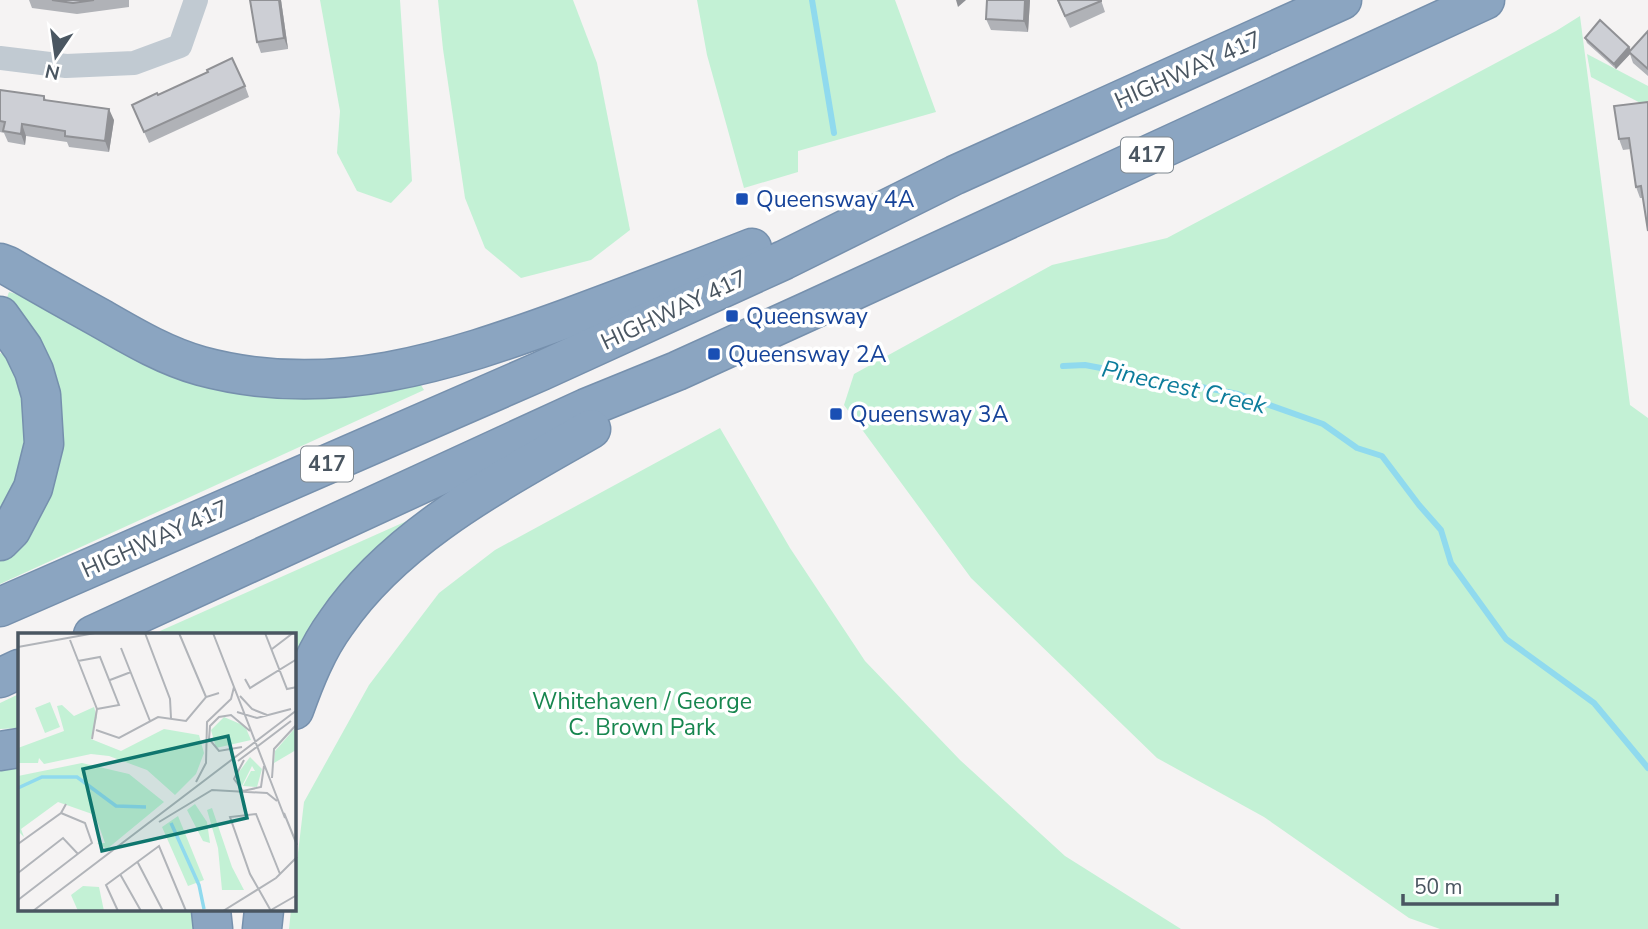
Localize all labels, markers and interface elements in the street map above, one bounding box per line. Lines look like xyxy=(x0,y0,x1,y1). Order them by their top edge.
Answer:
north arrow xyxy=(21,21,91,91)
street label: HIGHWAY 417 xyxy=(1110,24,1266,116)
text: N xyxy=(43,57,62,86)
road number: 417 xyxy=(1121,138,1173,172)
place label: Queensway 4A xyxy=(756,184,915,215)
marker: Queensway 4A xyxy=(734,191,750,207)
street label: HIGHWAY 417 xyxy=(596,263,752,357)
place label: Queensway xyxy=(746,301,868,332)
marker: Queensway xyxy=(724,308,740,324)
place label: Queensway 2A xyxy=(728,339,887,370)
marker: Queensway 2A xyxy=(706,346,722,362)
water label: Pinecrest Creek xyxy=(1099,353,1270,422)
place label: Queensway 3A xyxy=(850,399,1009,430)
marker: Queensway 3A xyxy=(828,406,844,422)
road number: 417 xyxy=(301,447,353,482)
street label: HIGHWAY 417 xyxy=(77,493,233,585)
inset map xyxy=(18,633,296,912)
park label: Whitehaven / George C. Brown Park xyxy=(532,686,752,743)
scale bar xyxy=(1403,862,1557,906)
text: 50 m xyxy=(1414,873,1463,901)

